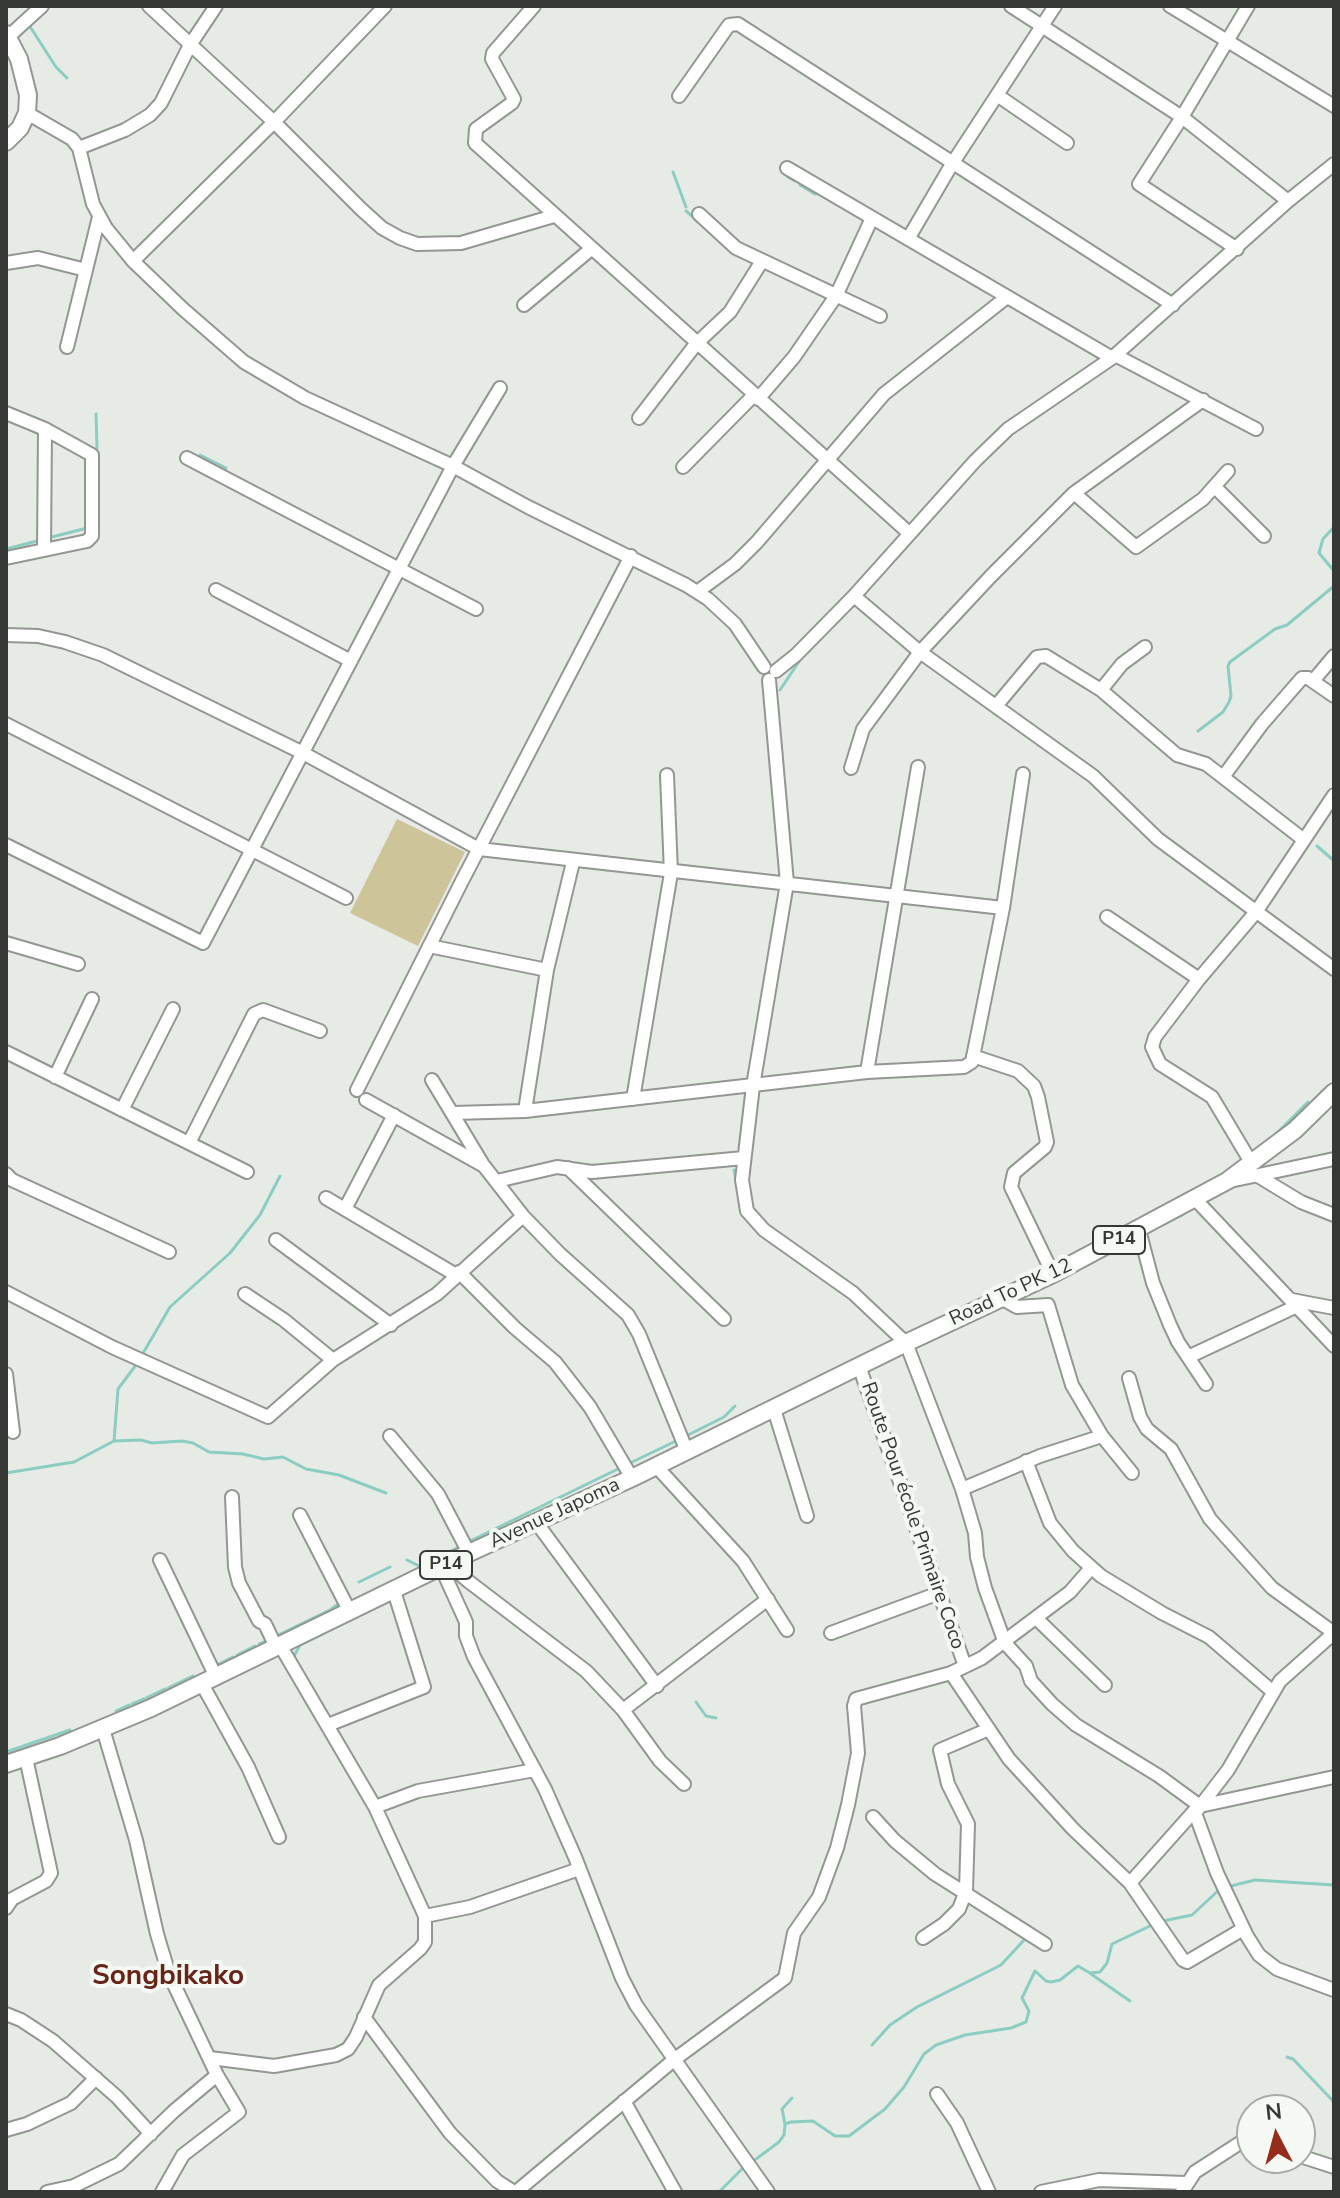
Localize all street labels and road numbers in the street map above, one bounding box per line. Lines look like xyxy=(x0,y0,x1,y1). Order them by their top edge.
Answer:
road number: P14 xyxy=(1093,1226,1145,1254)
street label: Road To PK 12 xyxy=(946,1254,1076,1332)
street label: Route Pour école Primaire Coco xyxy=(855,1379,969,1653)
street label: Avenue Japoma xyxy=(486,1473,624,1555)
road number: P14 xyxy=(420,1551,472,1579)

